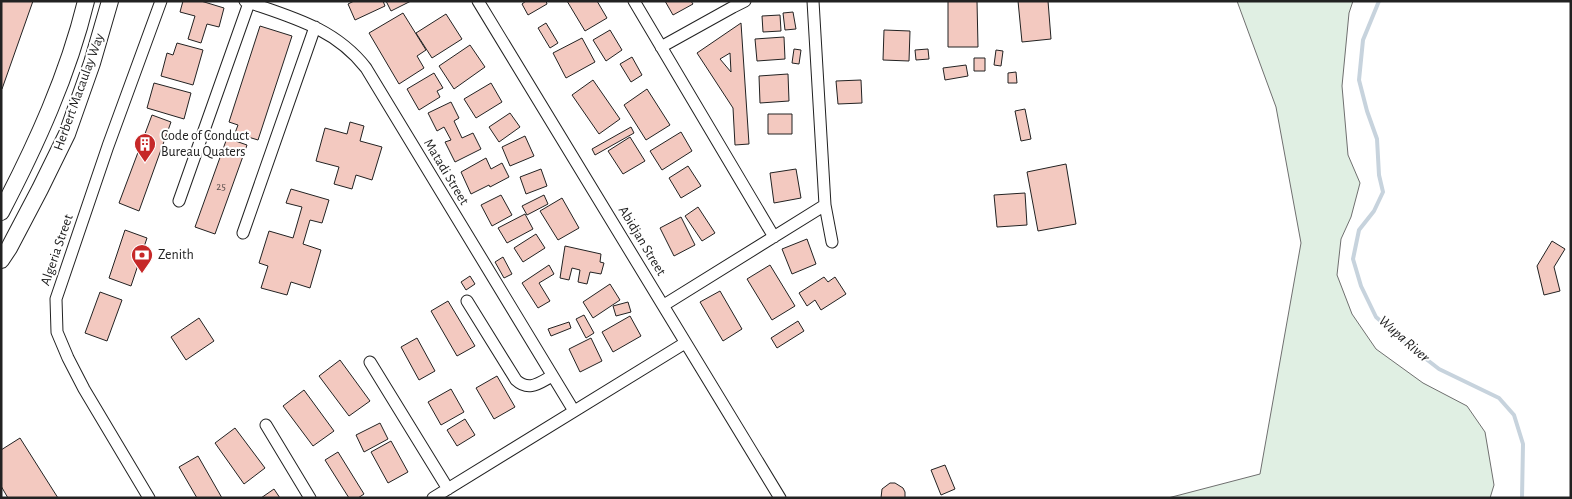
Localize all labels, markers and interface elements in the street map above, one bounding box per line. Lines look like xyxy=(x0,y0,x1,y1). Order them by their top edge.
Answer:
street label: Herbert Macaulay Way xyxy=(51,32,107,152)
place label: Code of Conduct Bureau Quaters xyxy=(161,129,250,159)
building icon: Code of Conduct Bureau Quaters xyxy=(133,132,157,163)
street label: Matadi Street xyxy=(421,137,471,208)
house number: 25 xyxy=(216,181,226,192)
street label: Abidjan Street xyxy=(616,204,668,279)
street label: Algeria Street xyxy=(38,212,76,287)
bank icon: Zenith xyxy=(130,243,154,274)
place label: Zenith xyxy=(158,248,194,262)
water label: Wupa River xyxy=(1376,313,1433,366)

